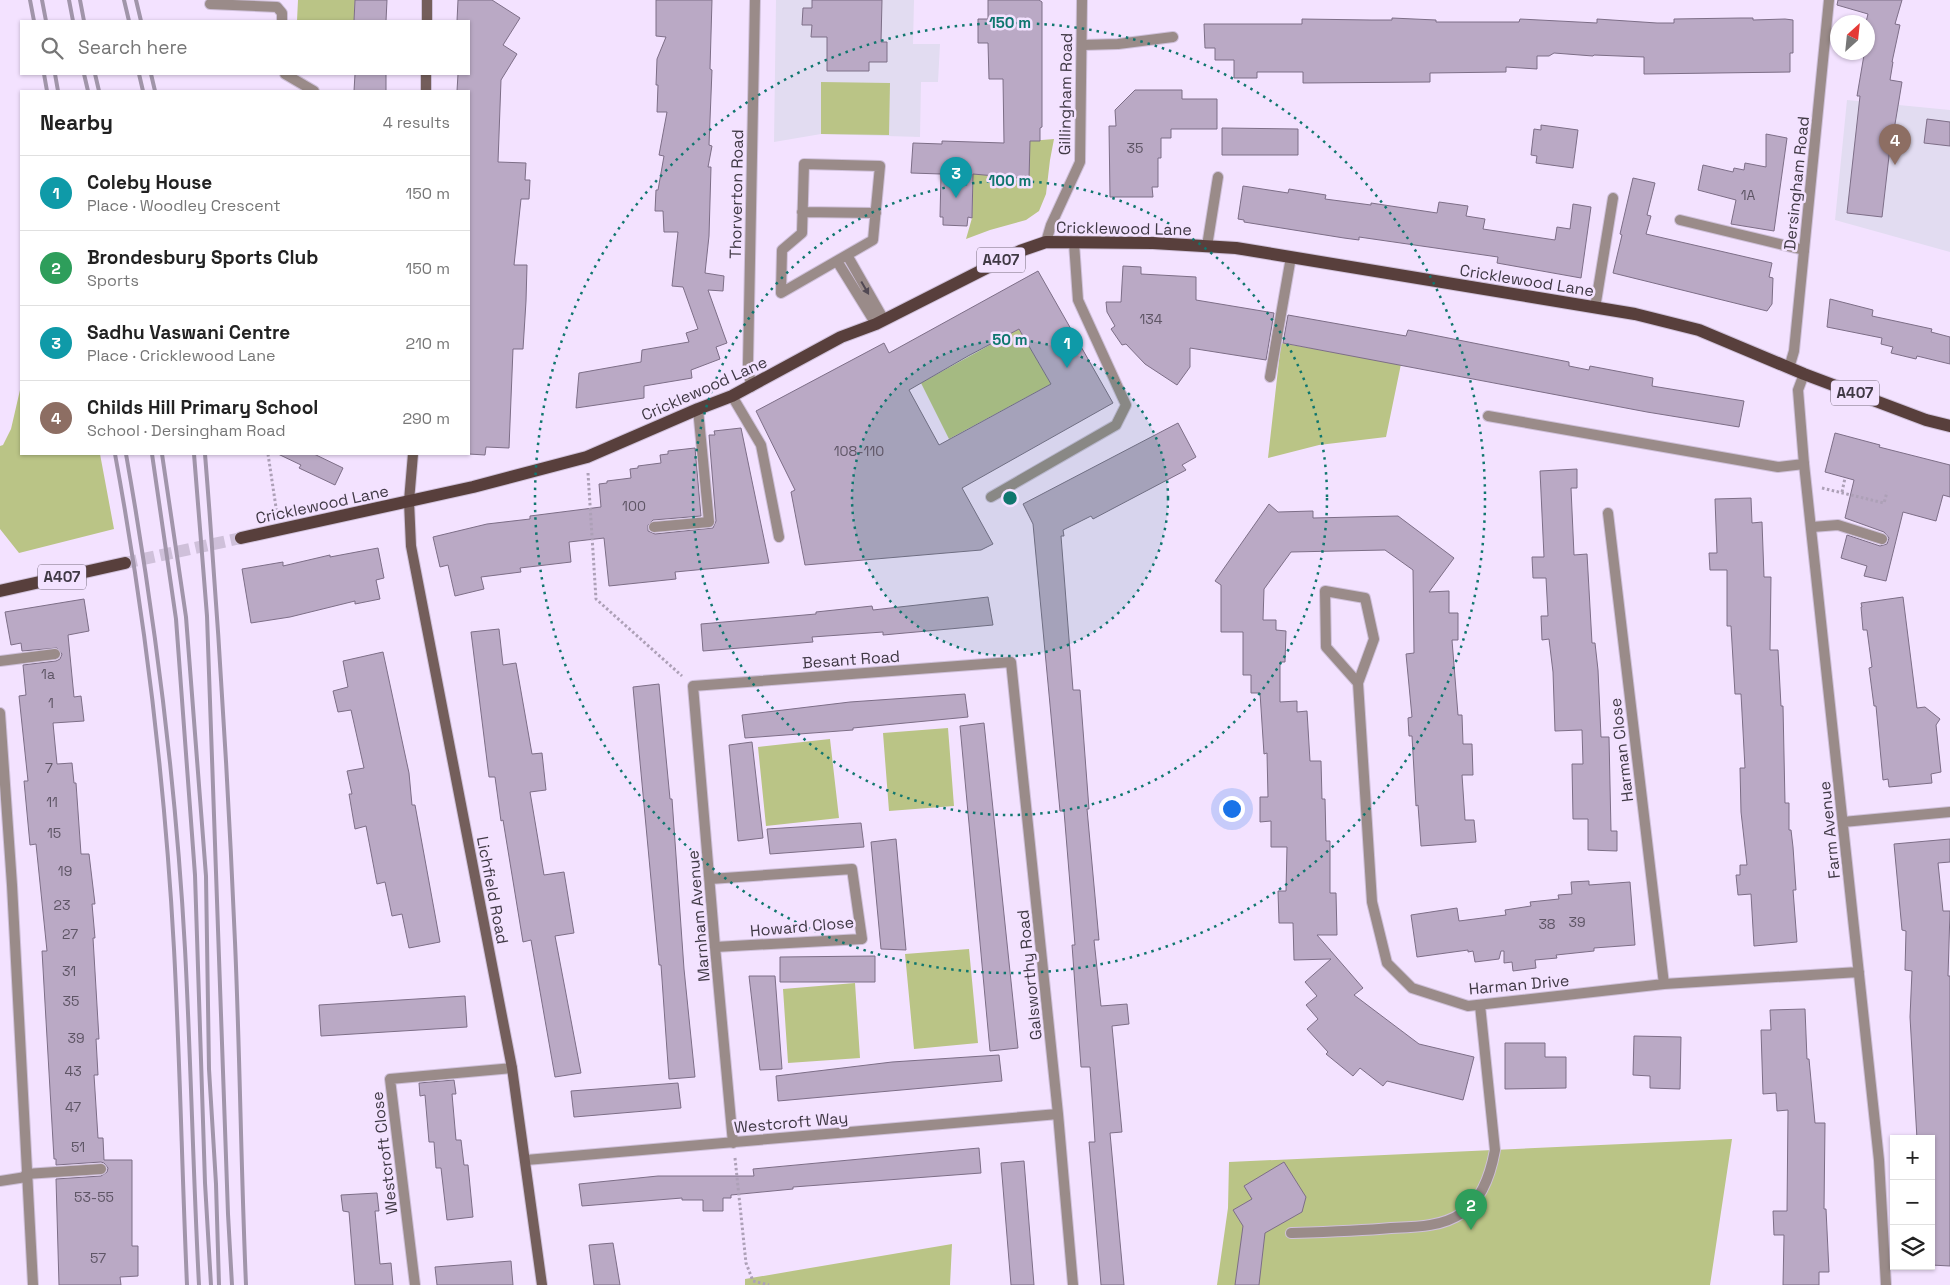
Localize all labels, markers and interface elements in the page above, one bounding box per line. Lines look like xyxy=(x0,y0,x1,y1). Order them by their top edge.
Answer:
text: 150 m xyxy=(989,13,1031,32)
north arrow xyxy=(1830,15,1875,60)
search box xyxy=(20,20,470,75)
street label: Gillingham Road xyxy=(1054,33,1077,155)
icon: search xyxy=(38,34,66,62)
text: Search here xyxy=(78,35,188,60)
text: Nearby xyxy=(40,109,113,136)
text: 4 results xyxy=(383,112,450,133)
street label: Dersingham Road xyxy=(1779,115,1814,251)
pin: 4 xyxy=(1879,124,1911,165)
street label: Thorverton Road xyxy=(725,129,748,259)
house number: 35 xyxy=(1127,139,1143,157)
pin: 3 xyxy=(940,157,972,198)
text: Coleby House xyxy=(87,170,212,195)
text: 100 m xyxy=(989,171,1031,190)
text: 1 xyxy=(52,183,60,204)
text: 150 m xyxy=(406,183,450,204)
house number: 1A xyxy=(1741,186,1756,204)
text: Place · Woodley Crescent xyxy=(87,195,281,216)
street label: Cricklewood Lane xyxy=(1056,217,1192,240)
text: Brondesbury Sports Club xyxy=(87,245,318,270)
road number: A407 xyxy=(977,248,1025,272)
text: 2 xyxy=(51,258,61,279)
text: 150 m xyxy=(406,258,450,279)
street label: Cricklewood Lane xyxy=(1458,260,1596,301)
text: Sports xyxy=(87,270,139,291)
one-way arrow xyxy=(861,281,870,294)
house number: 134 xyxy=(1139,310,1163,328)
text: Sadhu Vaswani Centre xyxy=(87,320,290,345)
pin: 1 xyxy=(1051,327,1083,368)
text: 50 m xyxy=(992,330,1028,349)
text: 3 xyxy=(51,333,61,354)
text: 210 m xyxy=(406,333,450,354)
text: Place · Cricklewood Lane xyxy=(87,345,275,366)
street label: Cricklewood Lane xyxy=(638,351,770,426)
road number: A407 xyxy=(1831,380,1879,406)
text: Childs Hill Primary School xyxy=(87,395,318,420)
text: 4 xyxy=(51,408,61,429)
text: 290 m xyxy=(402,408,450,429)
text: School · Dersingham Road xyxy=(87,420,286,441)
house number: 108-110 xyxy=(834,442,884,460)
street label: Cricklewood Lane xyxy=(254,480,391,529)
centre of rings xyxy=(1001,489,1019,507)
house number: 100 xyxy=(622,497,646,515)
road number: A407 xyxy=(38,564,86,590)
street label: Besant Road xyxy=(801,646,901,673)
house number: 1a xyxy=(41,665,55,683)
house number: 1 xyxy=(48,694,54,712)
street label: Harman Close xyxy=(1605,697,1638,803)
house number: 7 xyxy=(45,759,53,777)
street label: Farm Avenue xyxy=(1814,780,1845,880)
house number: 11 xyxy=(46,793,58,811)
your location xyxy=(1219,796,1245,822)
house number: 15 xyxy=(47,824,61,842)
street label: Lichfield Road xyxy=(472,834,513,946)
street label: Marnham Avenue xyxy=(682,849,715,983)
house number: 19 xyxy=(58,862,72,880)
house number: 23 xyxy=(54,896,70,914)
street label: Galsworthy Road xyxy=(1012,909,1047,1041)
street label: Howard Close xyxy=(749,911,855,942)
house number: 39 xyxy=(1568,913,1586,931)
house number: 38 xyxy=(1538,915,1556,933)
house number: 27 xyxy=(62,925,78,943)
house number: 31 xyxy=(62,962,76,980)
street label: Harman Drive xyxy=(1468,970,1570,999)
house number: 35 xyxy=(63,992,79,1010)
house number: 39 xyxy=(67,1029,85,1047)
house number: 43 xyxy=(64,1062,82,1080)
street label: Westcroft Close xyxy=(367,1090,402,1216)
house number: 47 xyxy=(65,1098,81,1116)
street label: Westcroft Way xyxy=(733,1107,849,1138)
map controls xyxy=(1890,1135,1935,1270)
button: + xyxy=(1890,1135,1935,1180)
house number: 51 xyxy=(71,1138,85,1156)
button: − xyxy=(1890,1180,1935,1225)
house number: 53-55 xyxy=(74,1188,114,1206)
pin: 2 xyxy=(1455,1189,1487,1230)
button: layers xyxy=(1890,1225,1935,1270)
house number: 57 xyxy=(90,1249,106,1267)

